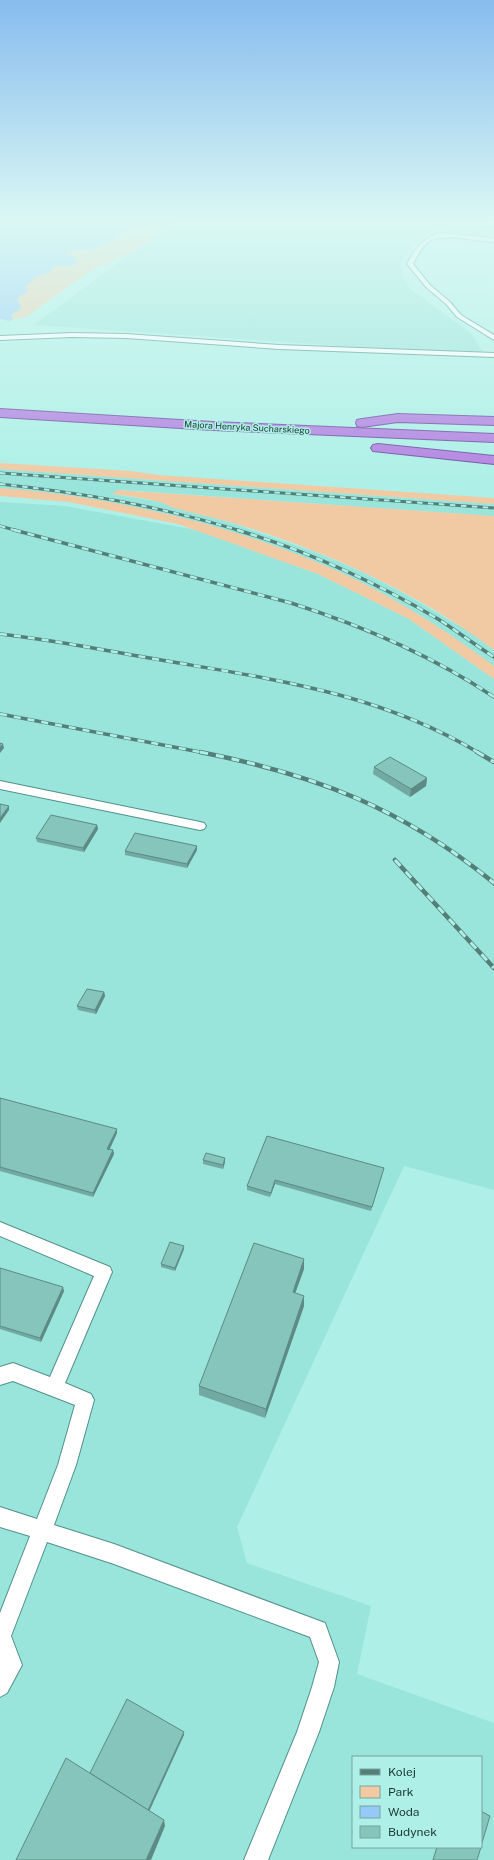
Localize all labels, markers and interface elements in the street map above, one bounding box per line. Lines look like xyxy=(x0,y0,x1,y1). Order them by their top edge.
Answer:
street label: Majora Henryka Sucharskiego xyxy=(184,418,310,436)
legend xyxy=(352,1756,482,1848)
text: Kolej xyxy=(388,1765,416,1779)
text: Park xyxy=(388,1785,414,1799)
text: Woda xyxy=(388,1805,419,1819)
text: Budynek xyxy=(388,1825,437,1839)

